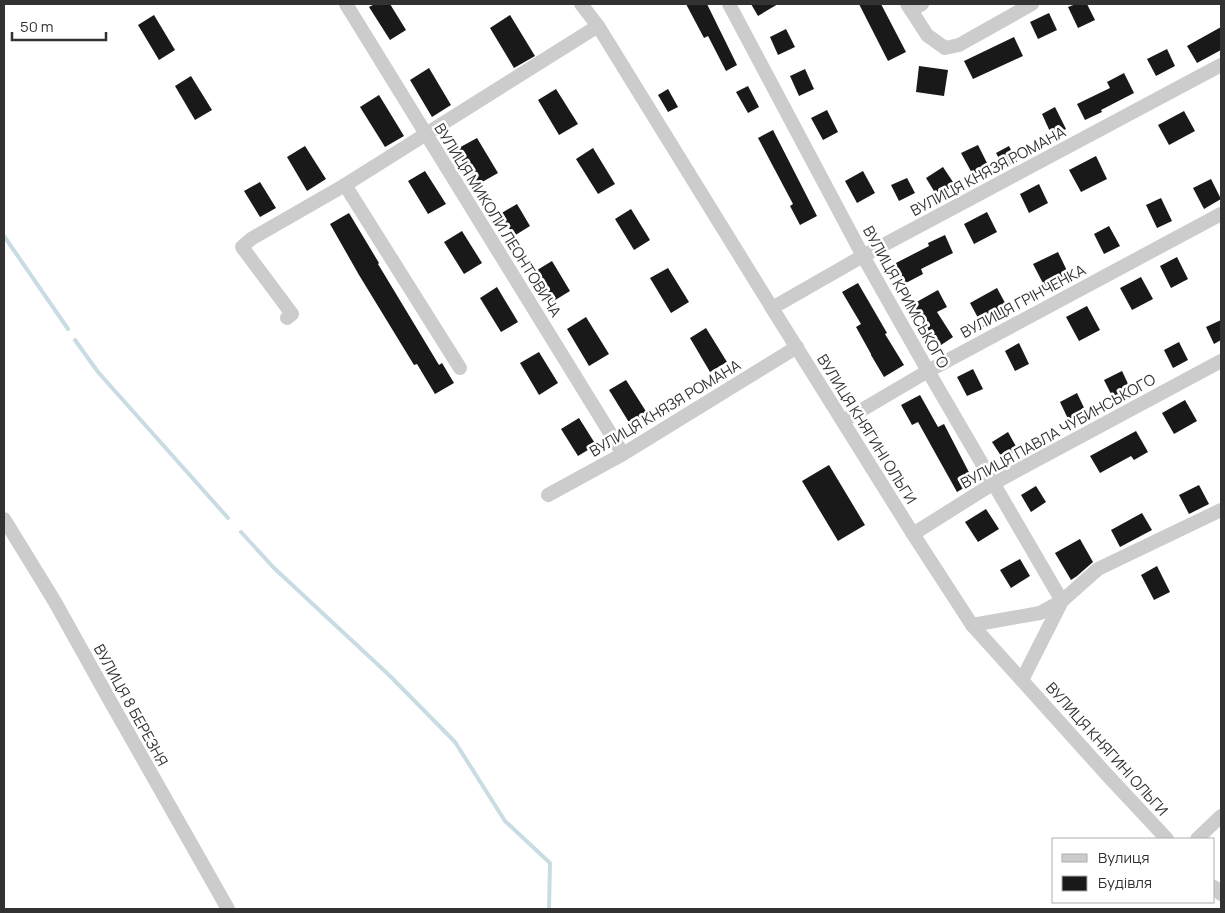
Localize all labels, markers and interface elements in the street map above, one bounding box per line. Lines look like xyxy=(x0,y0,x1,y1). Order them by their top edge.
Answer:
scale bar xyxy=(12,10,106,42)
text: 50 m xyxy=(20,16,54,37)
street label: ВУЛИЦЯ МИКОЛИ ЛЕОНТОВИЧА xyxy=(430,119,567,321)
street label: ВУЛИЦЯ КНЯЗЯ РОМАНА xyxy=(907,121,1070,221)
street label: ВУЛИЦЯ КРИМСЬКОГО xyxy=(858,222,954,372)
street label: ВУЛИЦЯ ГРІНЧЕНКА xyxy=(957,259,1090,343)
street label: ВУЛИЦЯ КНЯГИНІ ОЛЬГИ xyxy=(812,350,922,508)
street label: ВУЛИЦЯ КНЯЗЯ РОМАНА xyxy=(586,354,745,462)
street label: ВУЛИЦЯ ПАВЛА ЧУБИНСЬКОГО xyxy=(957,368,1159,493)
street label: ВУЛИЦЯ 8 БЕРЕЗНЯ xyxy=(89,640,173,770)
street label: ВУЛИЦЯ КНЯГИНІ ОЛЬГИ xyxy=(1041,678,1173,820)
legend xyxy=(1052,838,1215,903)
text: Вулиця xyxy=(1098,847,1150,868)
text: Будівля xyxy=(1098,872,1152,893)

